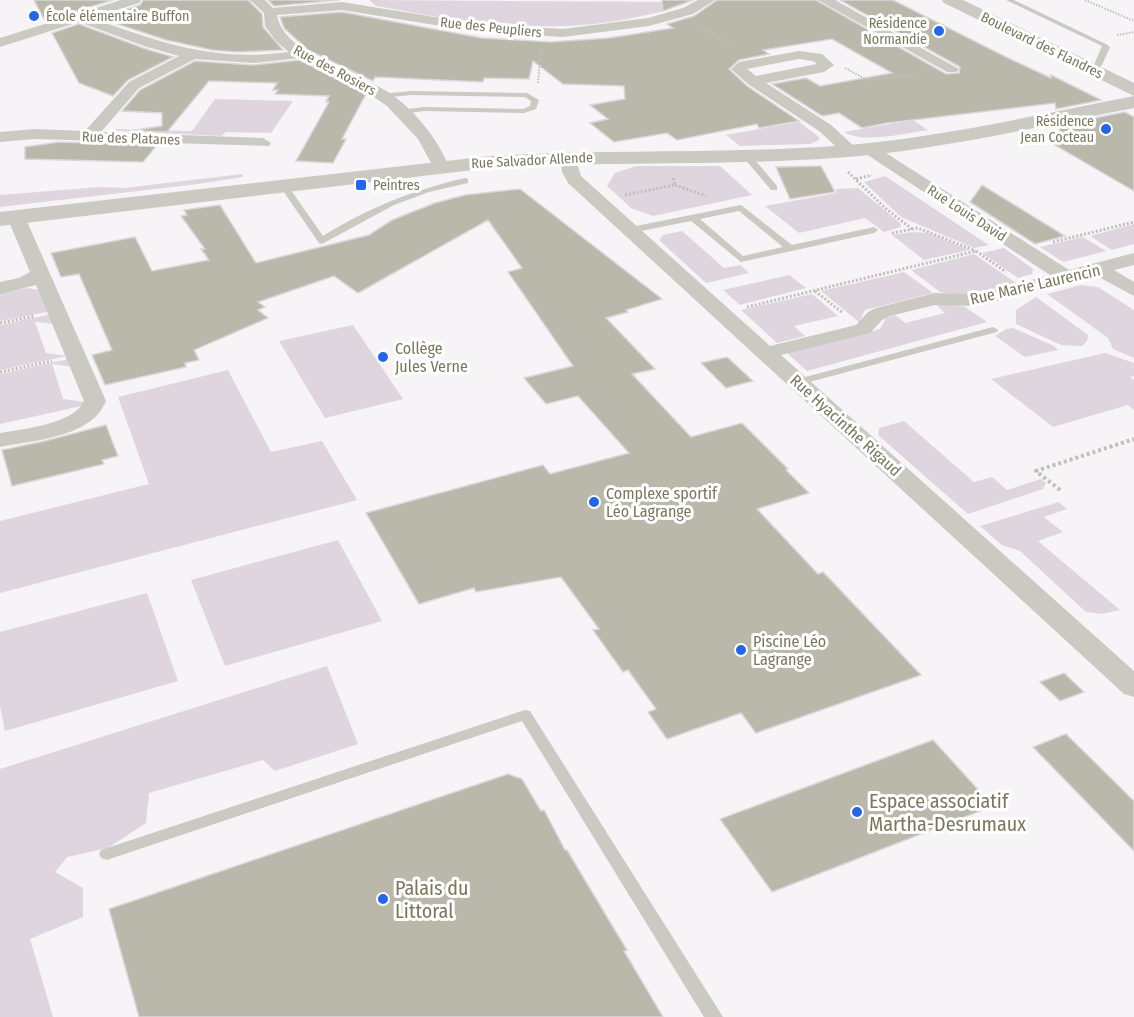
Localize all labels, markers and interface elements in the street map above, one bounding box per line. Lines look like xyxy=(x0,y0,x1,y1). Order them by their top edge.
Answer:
place label: École élémentaire Buffon xyxy=(46,7,189,25)
marker: École élémentaire Buffon xyxy=(27,9,41,23)
street label: Boulevard des Flandres xyxy=(978,9,1105,82)
street label: Rue des Peupliers xyxy=(439,14,543,41)
place label: Résidence Normandie xyxy=(863,15,927,48)
marker: Résidence Normandie xyxy=(932,24,946,38)
street label: Rue des Rosiers xyxy=(291,42,379,99)
place label: Résidence Jean Cocteau xyxy=(1020,113,1094,146)
marker: Résidence Jean Cocteau xyxy=(1099,122,1113,136)
street label: Rue des Platanes xyxy=(82,128,180,149)
street label: Rue Salvador Allende xyxy=(471,149,593,172)
place label: Peintres xyxy=(373,177,420,194)
marker: Peintres xyxy=(354,178,368,192)
street label: Rue Louis David xyxy=(924,182,1009,245)
street label: Rue Marie Laurencin xyxy=(968,260,1102,309)
place label: Collège Jules Verne xyxy=(395,339,468,376)
marker: Collège Jules Verne xyxy=(376,350,390,364)
street label: Rue Hyacinthe Rigaud xyxy=(786,371,905,480)
place label: Complexe sportif Léo Lagrange xyxy=(606,484,718,521)
marker: Complexe sportif Léo Lagrange xyxy=(587,495,601,509)
place label: Piscine Léo Lagrange xyxy=(753,632,826,669)
marker: Piscine Léo Lagrange xyxy=(734,643,748,657)
place label: Espace associatif Martha-Desrumaux xyxy=(869,789,1026,836)
marker: Espace associatif Martha-Desrumaux xyxy=(850,805,864,819)
place label: Palais du Littoral xyxy=(395,876,468,923)
marker: Palais du Littoral xyxy=(376,892,390,906)

